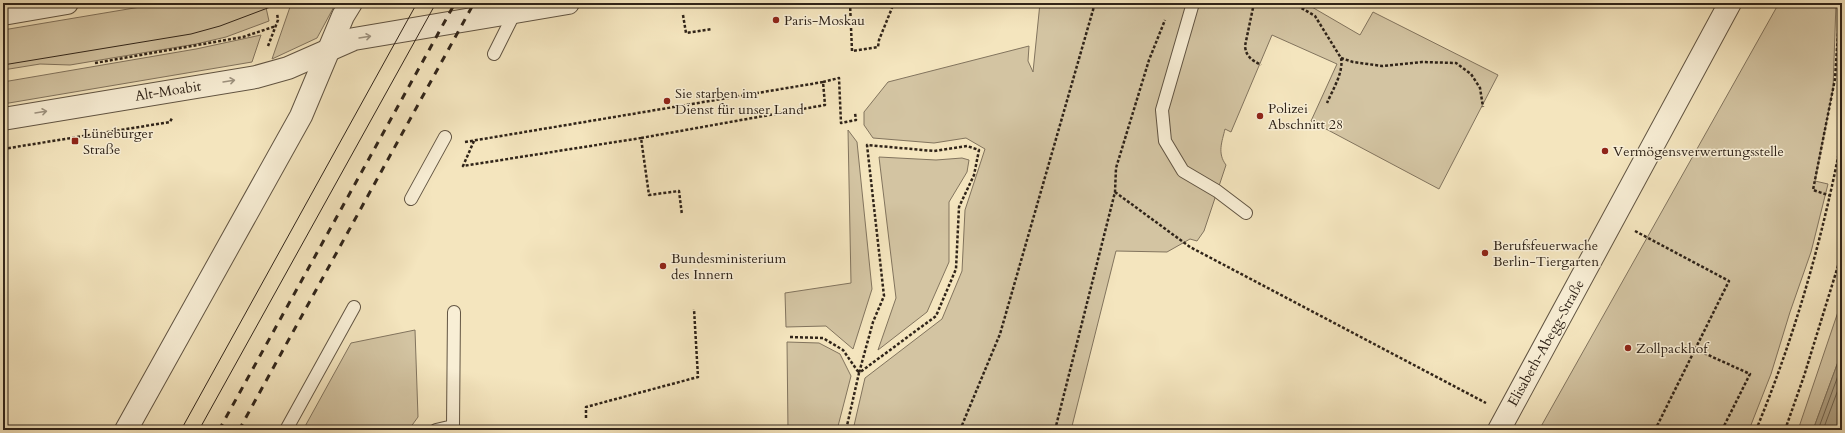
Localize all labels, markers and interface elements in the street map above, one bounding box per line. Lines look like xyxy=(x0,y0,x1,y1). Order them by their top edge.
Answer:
place label: Paris-Moskau xyxy=(784,11,865,30)
marker: Paris-Moskau xyxy=(771,15,781,25)
one-way arrow xyxy=(358,33,371,41)
street label: Alt-Moabit xyxy=(133,76,203,106)
one-way arrow xyxy=(222,77,235,85)
place label: Sie starben im Dienst für unser Land xyxy=(675,84,804,119)
marker: Sie starben im Dienst für unser Land xyxy=(662,96,672,106)
place label: Polizei Abschnitt 28 xyxy=(1268,99,1343,134)
one-way arrow xyxy=(35,108,48,116)
marker: Polizei Abschnitt 28 xyxy=(1255,111,1265,121)
place label: Lüneburger Straße xyxy=(83,124,154,159)
marker: Lüneburger Straße xyxy=(70,136,80,146)
place label: Vermögensverwertungsstelle xyxy=(1613,142,1784,161)
marker: Vermögensverwertungsstelle xyxy=(1600,146,1610,156)
place label: Berufsfeuerwache Berlin-Tiergarten xyxy=(1493,236,1599,271)
marker: Berufsfeuerwache Berlin-Tiergarten xyxy=(1480,248,1490,258)
place label: Bundesministerium des Innern xyxy=(671,249,787,284)
marker: Bundesministerium des Innern xyxy=(658,261,668,271)
street label: Elisabeth-Abegg-Straße xyxy=(1503,276,1589,410)
place label: Zollpackhof xyxy=(1636,339,1710,358)
marker: Zollpackhof xyxy=(1623,343,1633,353)

